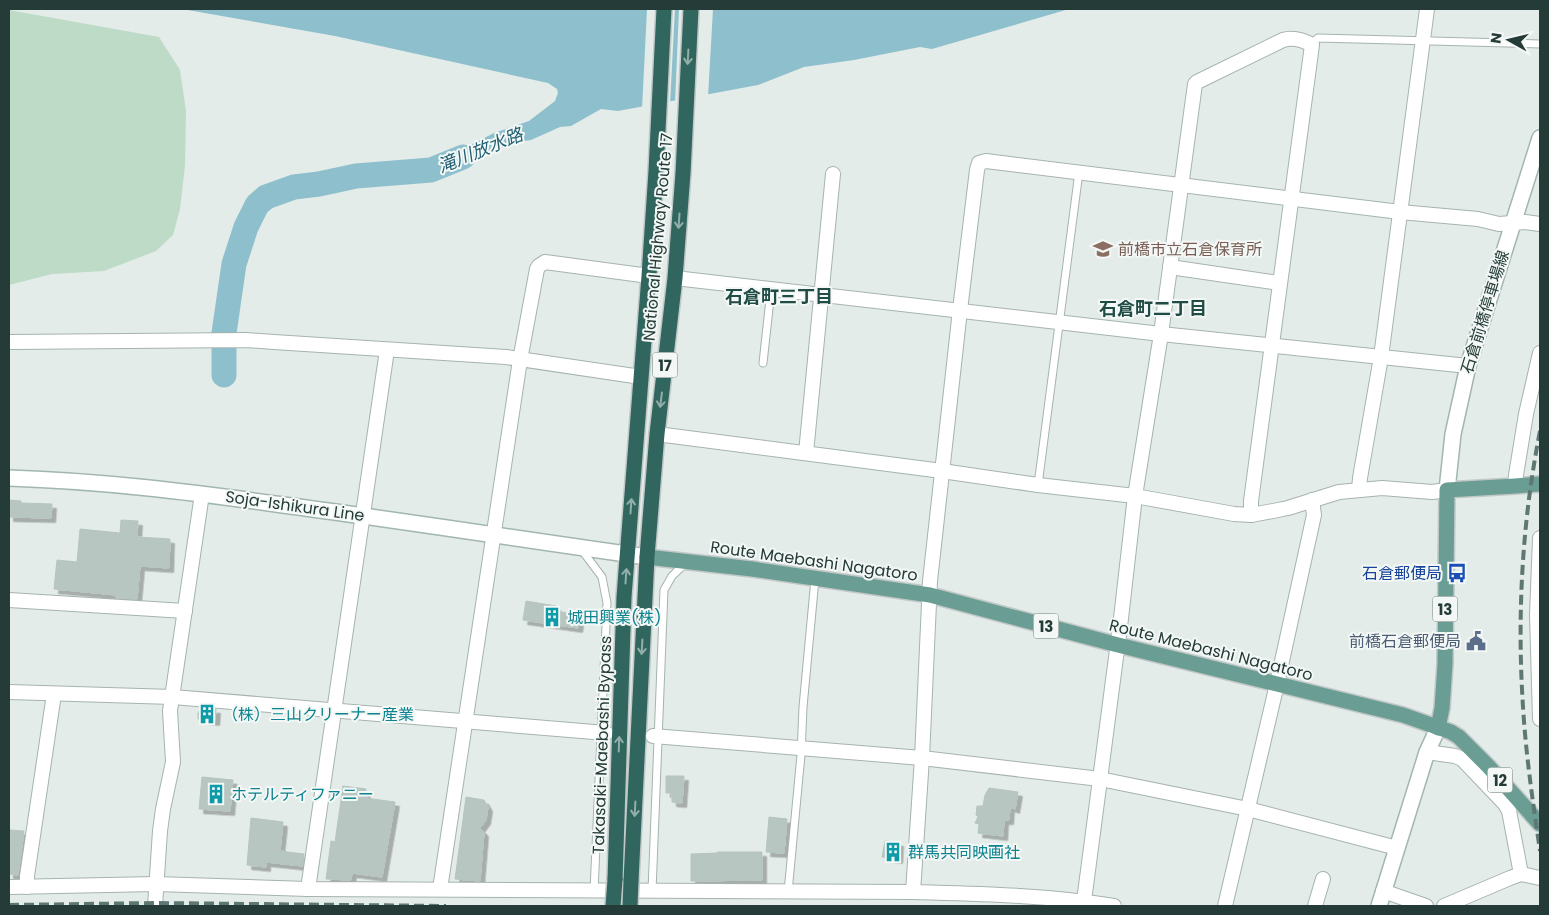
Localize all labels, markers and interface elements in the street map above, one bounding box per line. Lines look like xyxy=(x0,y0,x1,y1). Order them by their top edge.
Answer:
north arrow xyxy=(1484,15,1534,65)
text: N xyxy=(1485,32,1507,45)
one-way arrow xyxy=(684,49,693,65)
water label: 滝川放水路 xyxy=(434,121,528,178)
street label: National Highway Route 17 xyxy=(637,132,679,342)
one-way arrow xyxy=(674,213,684,229)
school or university icon: 前橋市立石倉保育所 xyxy=(1092,238,1114,260)
place label: 前橋市立石倉保育所 xyxy=(1118,238,1262,261)
street label: 石倉前橋停車場線 xyxy=(1455,247,1515,377)
district label: 石倉町三丁目 xyxy=(725,284,833,309)
district label: 石倉町二丁目 xyxy=(1099,296,1207,321)
road number: 17 xyxy=(652,352,678,378)
one-way arrow xyxy=(656,392,666,408)
street label: Soja-Ishikura Line xyxy=(224,485,366,527)
one-way arrow xyxy=(627,498,636,514)
street label: Route Maebashi Nagatoro xyxy=(709,535,919,587)
place label: 石倉郵便局 xyxy=(1362,562,1442,585)
bus stop icon: 石倉郵便局 xyxy=(1446,562,1468,584)
one-way arrow xyxy=(621,568,630,584)
road number: 13 xyxy=(1432,596,1458,622)
building icon: 城田興業(株) xyxy=(541,606,563,628)
place label: 城田興業(株) xyxy=(567,606,662,629)
road number: 13 xyxy=(1034,614,1058,638)
street label: Route Maebashi Nagatoro xyxy=(1107,614,1315,686)
place label: 前橋石倉郵便局 xyxy=(1349,630,1461,653)
public building icon: 前橋石倉郵便局 xyxy=(1465,630,1487,652)
street label: Takasaki-Maebashi Bypass xyxy=(587,635,617,855)
one-way arrow xyxy=(637,638,647,654)
building icon: （株）三山クリーナー産業 xyxy=(196,703,218,725)
place label: （株）三山クリーナー産業 xyxy=(222,703,414,726)
one-way arrow xyxy=(615,736,624,752)
road number: 12 xyxy=(1488,768,1512,792)
building icon: ホテルティファニー xyxy=(205,783,227,805)
place label: ホテルティファニー xyxy=(231,783,374,806)
one-way arrow xyxy=(630,801,639,817)
building icon: 群馬共同映画社 xyxy=(882,841,904,863)
place label: 群馬共同映画社 xyxy=(908,841,1020,864)

